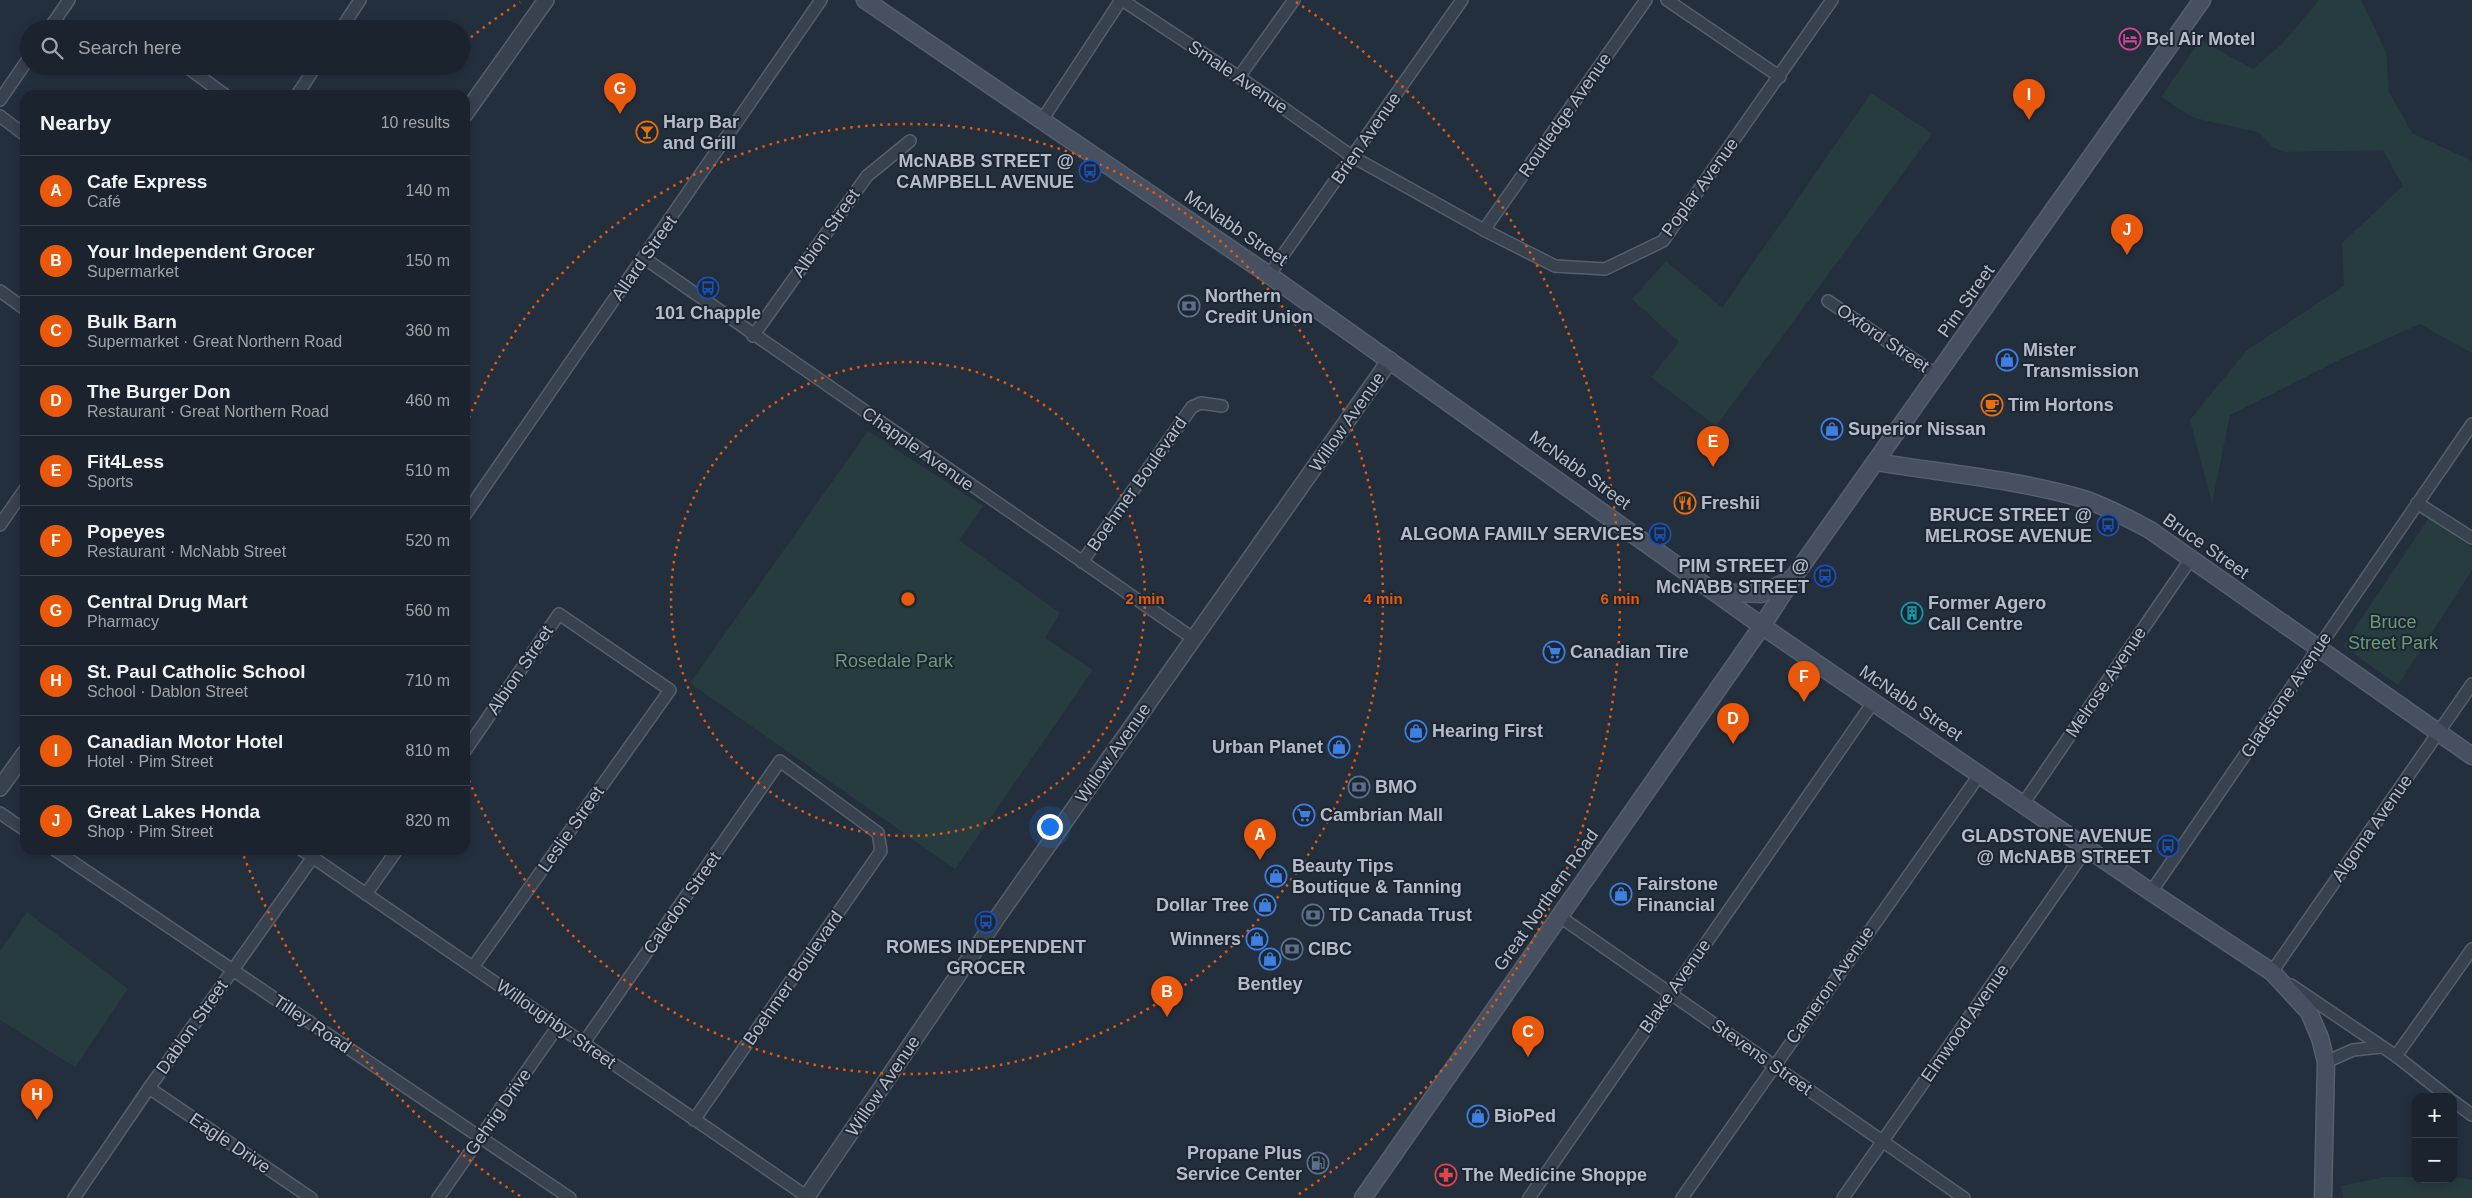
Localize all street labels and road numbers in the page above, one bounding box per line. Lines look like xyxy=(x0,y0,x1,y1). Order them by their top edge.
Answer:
street label: Smale Avenue xyxy=(1184,36,1292,118)
street label: Routledge Avenue xyxy=(1515,49,1615,181)
street label: Brien Avenue xyxy=(1327,89,1405,187)
street label: Poplar Avenue xyxy=(1658,134,1742,240)
street label: Albion Street xyxy=(788,185,864,281)
street label: McNabb Street xyxy=(1181,186,1291,270)
street label: Allard Street xyxy=(607,212,681,304)
street label: Pim Street xyxy=(1934,261,1998,341)
street label: Oxford Street xyxy=(1833,300,1933,376)
street label: Willow Avenue xyxy=(1305,368,1389,476)
street label: Chapple Avenue xyxy=(858,403,978,495)
street label: Boehmer Boulevard xyxy=(1083,413,1191,555)
street label: McNabb Street xyxy=(1526,427,1634,513)
street label: Bruce Street xyxy=(2159,509,2253,583)
street label: Albion Street xyxy=(483,622,557,718)
street label: Melrose Avenue xyxy=(2062,623,2150,741)
street label: Gladstone Avenue xyxy=(2237,629,2335,761)
street label: McNabb Street xyxy=(1856,661,1966,745)
street label: Willow Avenue xyxy=(1071,699,1155,807)
street label: Algoma Avenue xyxy=(2328,771,2416,885)
street label: Leslie Street xyxy=(534,782,608,876)
street label: Great Northern Road xyxy=(1490,825,1602,975)
street label: Caledon Street xyxy=(639,848,725,958)
street label: Boehmer Boulevard xyxy=(739,907,847,1049)
street label: Cameron Avenue xyxy=(1782,922,1878,1048)
street label: Blake Avenue xyxy=(1635,935,1715,1037)
street label: Elmwood Avenue xyxy=(1917,960,2013,1086)
street label: Willoughby Street xyxy=(492,975,620,1073)
street label: Dablon Street xyxy=(152,976,232,1078)
street label: Tilley Road xyxy=(269,991,355,1057)
street label: Stevens Street xyxy=(1708,1015,1816,1099)
street label: Willow Avenue xyxy=(842,1032,924,1140)
street label: Gehrig Drive xyxy=(461,1065,535,1159)
street label: Eagle Drive xyxy=(186,1109,274,1177)

